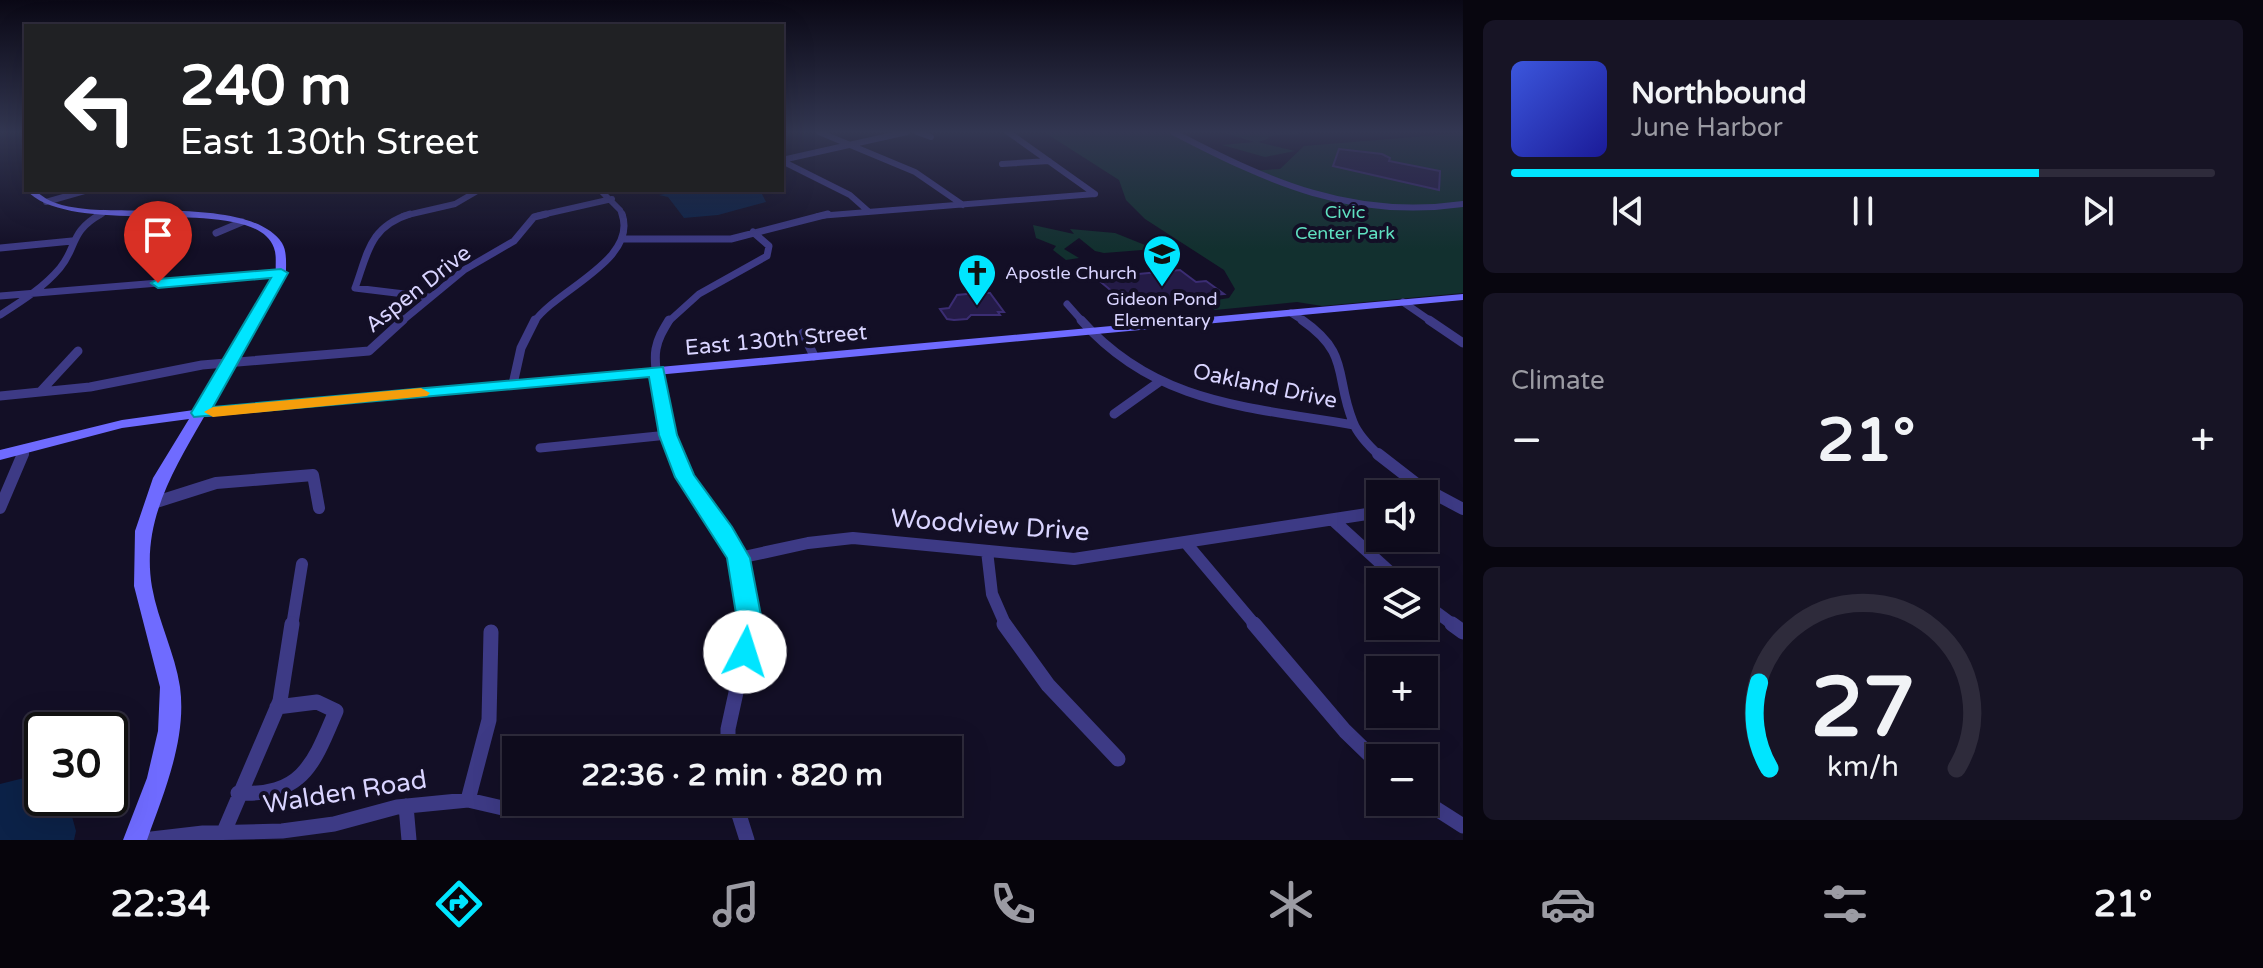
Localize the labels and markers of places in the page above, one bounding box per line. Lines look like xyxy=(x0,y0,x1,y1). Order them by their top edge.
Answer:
pin xyxy=(124,201,192,283)
school or university icon: Gideon Pond Elementary xyxy=(1141,233,1183,288)
church icon: Apostle Church xyxy=(956,252,998,307)
place label: Apostle Church xyxy=(1005,262,1137,284)
place label: Gideon Pond Elementary xyxy=(1106,288,1218,331)

